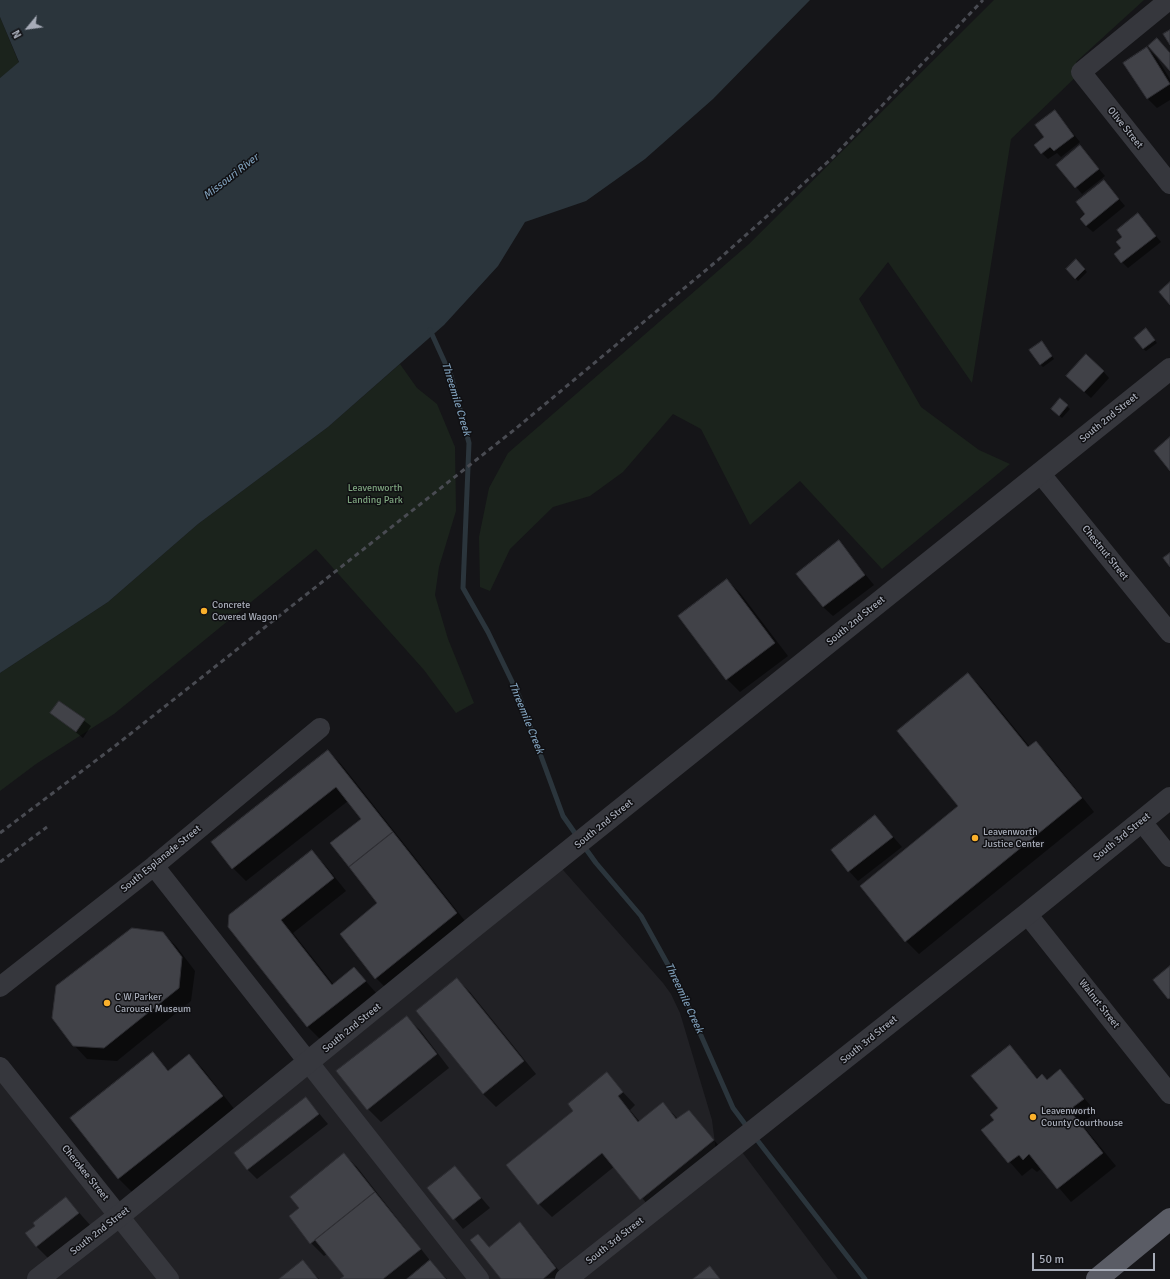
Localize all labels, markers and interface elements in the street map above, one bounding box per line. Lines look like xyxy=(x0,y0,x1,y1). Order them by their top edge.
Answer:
north arrow xyxy=(8,8,48,48)
text: N xyxy=(10,28,25,41)
street label: Olive Street xyxy=(1105,105,1145,151)
water label: Missouri River xyxy=(201,151,261,203)
water label: Threemile Creek xyxy=(439,361,473,437)
street label: South 2nd Street xyxy=(1077,391,1141,445)
park label: Leavenworth Landing Park xyxy=(347,482,403,506)
street label: Chestnut Street xyxy=(1079,523,1131,583)
street label: South 2nd Street xyxy=(824,594,888,648)
place label: Concrete Covered Wagon xyxy=(212,599,278,622)
marker: Concrete Covered Wagon xyxy=(199,606,209,616)
water label: Threemile Creek xyxy=(506,680,546,756)
street label: South 2nd Street xyxy=(572,797,636,851)
street label: South 3rd Street xyxy=(1091,810,1153,864)
street label: South Esplanade Street xyxy=(118,823,204,895)
place label: Leavenworth Justice Center xyxy=(983,826,1044,850)
marker: Leavenworth Justice Center xyxy=(970,833,980,843)
water label: Threemile Creek xyxy=(662,961,706,1035)
street label: Walnut Street xyxy=(1076,977,1122,1031)
place label: C W Parker Carousel Museum xyxy=(115,991,191,1014)
marker: C W Parker Carousel Museum xyxy=(102,998,112,1008)
street label: South 2nd Street xyxy=(320,1001,384,1055)
street label: South 3rd Street xyxy=(838,1013,900,1067)
place label: Leavenworth County Courthouse xyxy=(1041,1105,1123,1128)
marker: Leavenworth County Courthouse xyxy=(1028,1112,1038,1122)
street label: Cherokee Street xyxy=(59,1143,111,1203)
street label: South 2nd Street xyxy=(68,1204,132,1258)
street label: South 3rd Street xyxy=(584,1215,646,1267)
scale bar xyxy=(1034,1245,1157,1271)
text: 50 m xyxy=(1039,1252,1064,1267)

